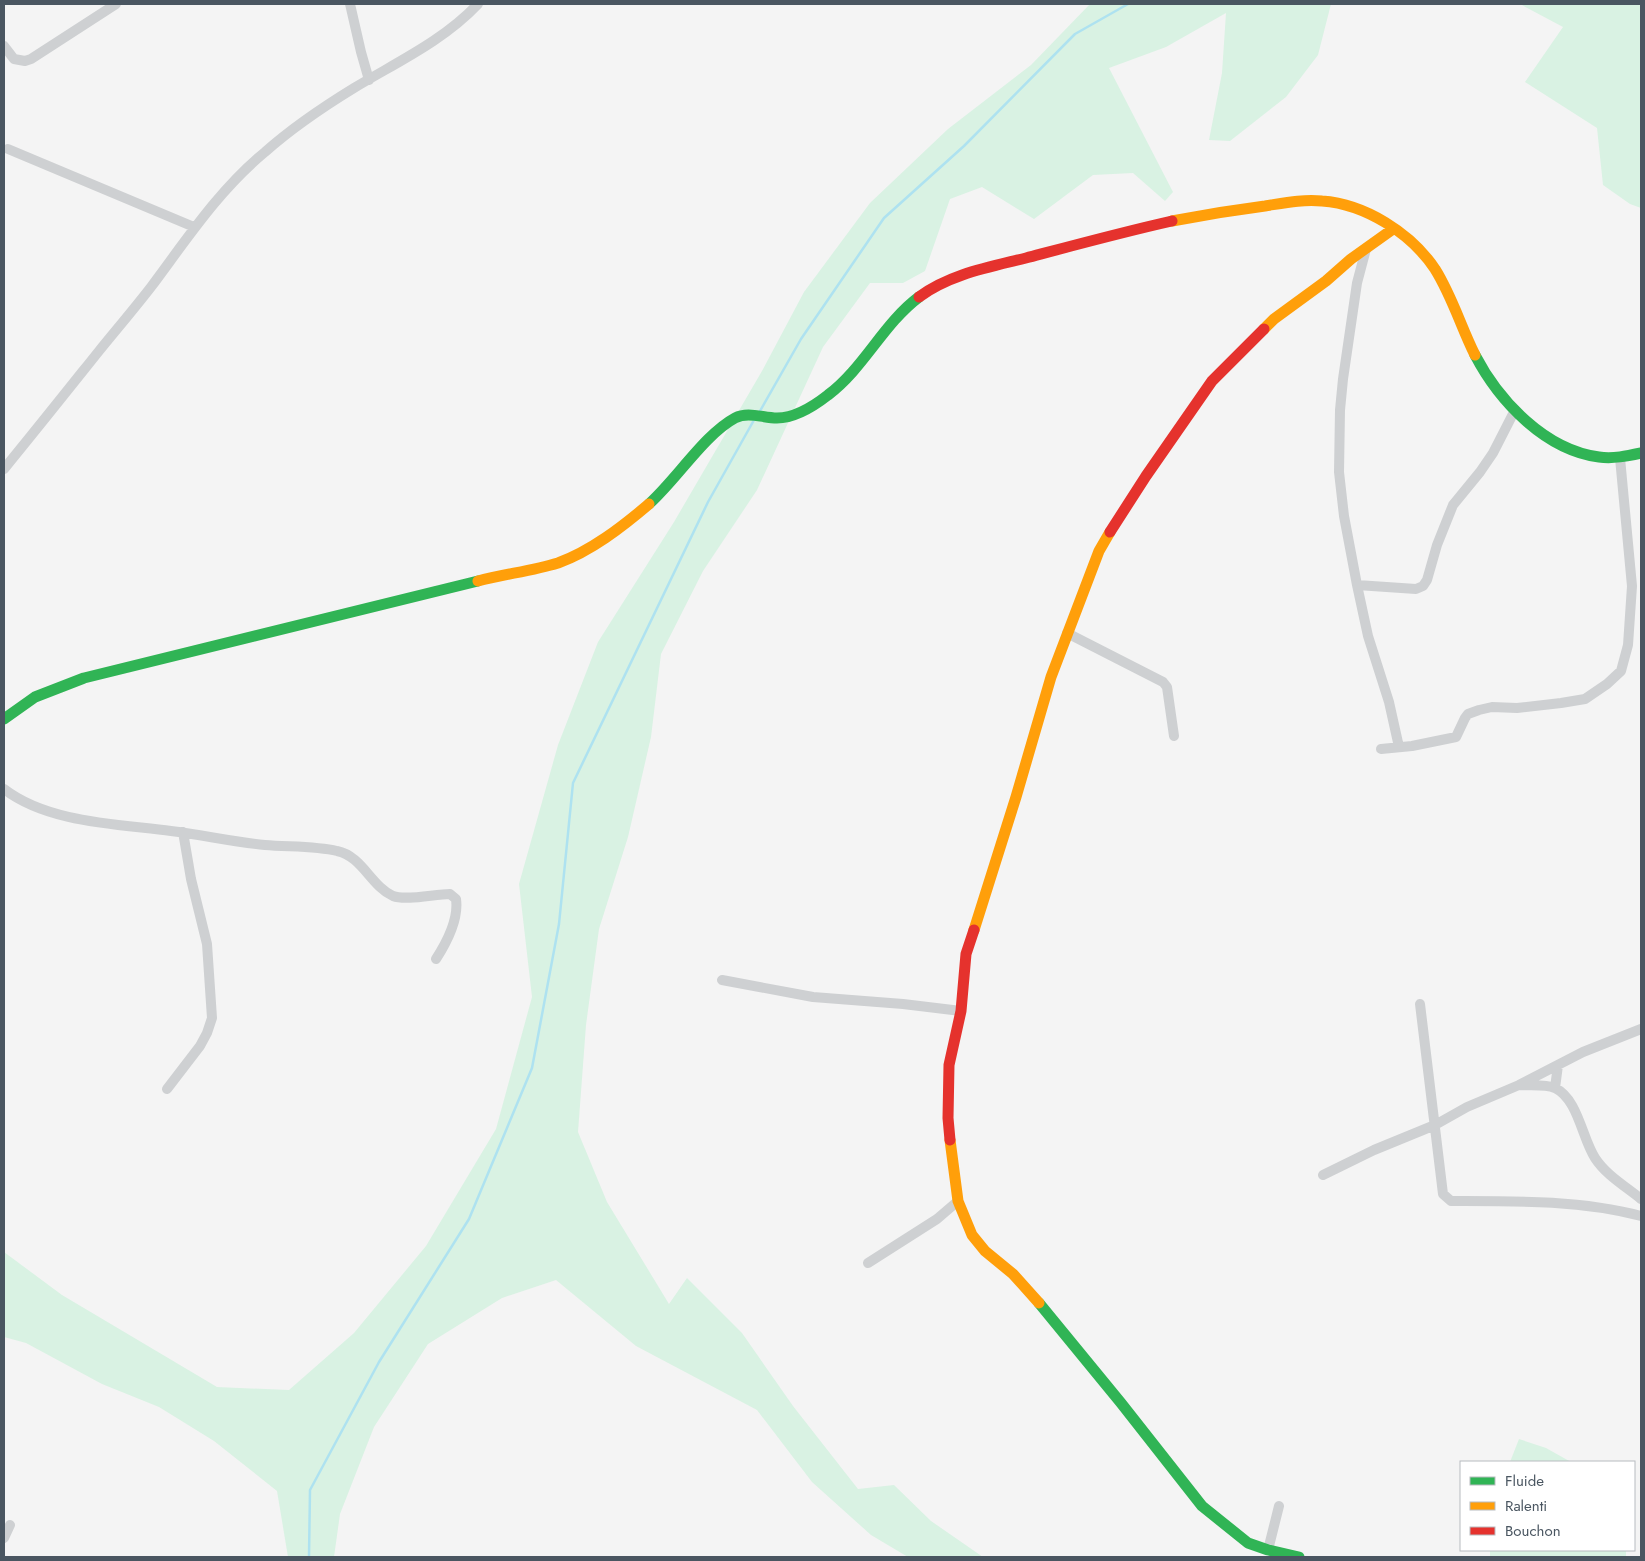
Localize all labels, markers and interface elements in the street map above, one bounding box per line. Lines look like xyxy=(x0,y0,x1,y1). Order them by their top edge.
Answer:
legend xyxy=(1460,1461,1635,1551)
text: Fluide xyxy=(1505,1470,1544,1492)
text: Ralenti xyxy=(1505,1495,1547,1517)
text: Bouchon xyxy=(1505,1520,1561,1542)

